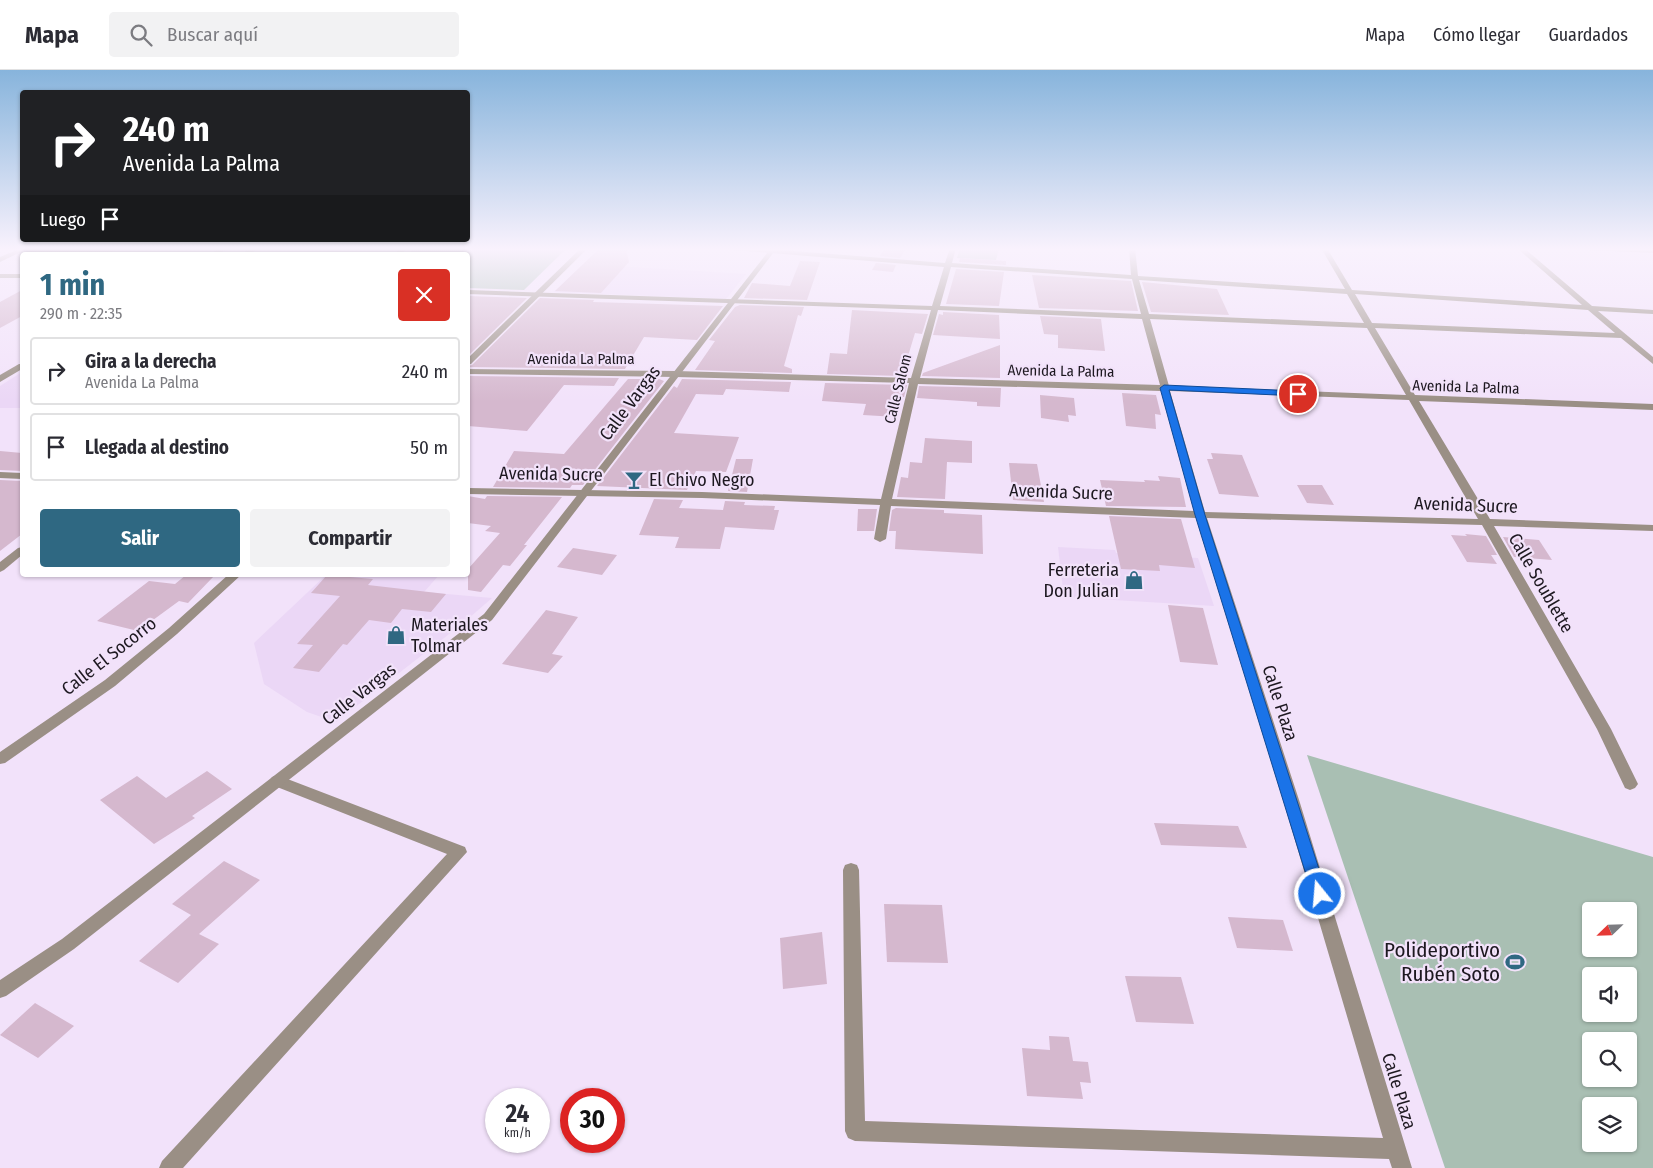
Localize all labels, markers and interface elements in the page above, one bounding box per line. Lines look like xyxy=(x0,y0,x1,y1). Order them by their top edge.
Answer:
search box xyxy=(109,12,459,57)
text: Mapa xyxy=(25,21,79,49)
icon: search xyxy=(127,21,155,49)
text: Buscar aquí xyxy=(167,23,258,46)
text: Mapa xyxy=(1365,24,1405,46)
text: Cómo llegar xyxy=(1433,24,1520,46)
text: Guardados xyxy=(1548,24,1628,46)
text: 240 m xyxy=(123,108,210,150)
icon: right xyxy=(40,110,105,175)
text: Avenida La Palma xyxy=(123,150,280,177)
icon: arrive xyxy=(96,205,124,233)
text: Luego xyxy=(40,208,86,231)
text: 1 min xyxy=(40,267,105,303)
button: close xyxy=(398,269,450,321)
text: 290 m · 22:35 xyxy=(40,304,122,323)
text: Gira a la derecha xyxy=(85,350,217,373)
street label: Avenida La Palma xyxy=(527,350,635,368)
street label: Calle Salom xyxy=(881,352,915,426)
icon: right xyxy=(42,357,70,385)
text: 240 m xyxy=(402,360,448,383)
street label: Calle Vargas xyxy=(595,361,665,445)
street label: Avenida La Palma xyxy=(1007,361,1115,381)
text: Avenida La Palma xyxy=(85,373,199,392)
pin xyxy=(1277,373,1319,415)
street label: Avenida La Palma xyxy=(1412,376,1520,398)
icon: arrive xyxy=(1284,380,1312,408)
icon: arrive xyxy=(42,433,70,461)
text: Llegada al destino xyxy=(85,436,229,459)
text: 50 m xyxy=(410,436,448,459)
street label: Avenida Sucre xyxy=(499,462,603,486)
bar icon: El Chivo Negro xyxy=(623,469,645,491)
place label: El Chivo Negro xyxy=(649,469,754,491)
street label: Avenida Sucre xyxy=(1009,479,1113,505)
street label: Avenida Sucre xyxy=(1414,492,1518,518)
button: Salir xyxy=(40,509,240,567)
button: Compartir xyxy=(250,509,450,567)
street label: Calle Soublette xyxy=(1504,529,1578,637)
place label: Ferreteria Don Julian xyxy=(1043,559,1119,602)
shop icon: Ferreteria Don Julian xyxy=(1123,569,1145,591)
street label: Calle El Socorro xyxy=(57,612,161,700)
place label: Materiales Tolmar xyxy=(411,614,488,657)
shop icon: Materiales Tolmar xyxy=(385,624,407,646)
street label: Calle Vargas xyxy=(318,658,401,730)
street label: Calle Plaza xyxy=(1257,662,1303,744)
position arrow xyxy=(1293,867,1345,919)
north arrow xyxy=(1582,902,1638,958)
map controls xyxy=(1582,902,1637,1152)
place label: Polideportivo Rubén Soto xyxy=(1384,937,1500,987)
sports icon: Polideportivo Rubén Soto xyxy=(1504,951,1526,973)
button: sound xyxy=(1582,967,1637,1022)
button: search xyxy=(1582,1032,1637,1087)
street label: Calle Plaza xyxy=(1377,1050,1421,1132)
speed limit sign: 30 xyxy=(560,1088,625,1153)
button: layers xyxy=(1582,1097,1637,1152)
text: 24 xyxy=(506,1099,529,1129)
text: km/h xyxy=(504,1126,531,1140)

